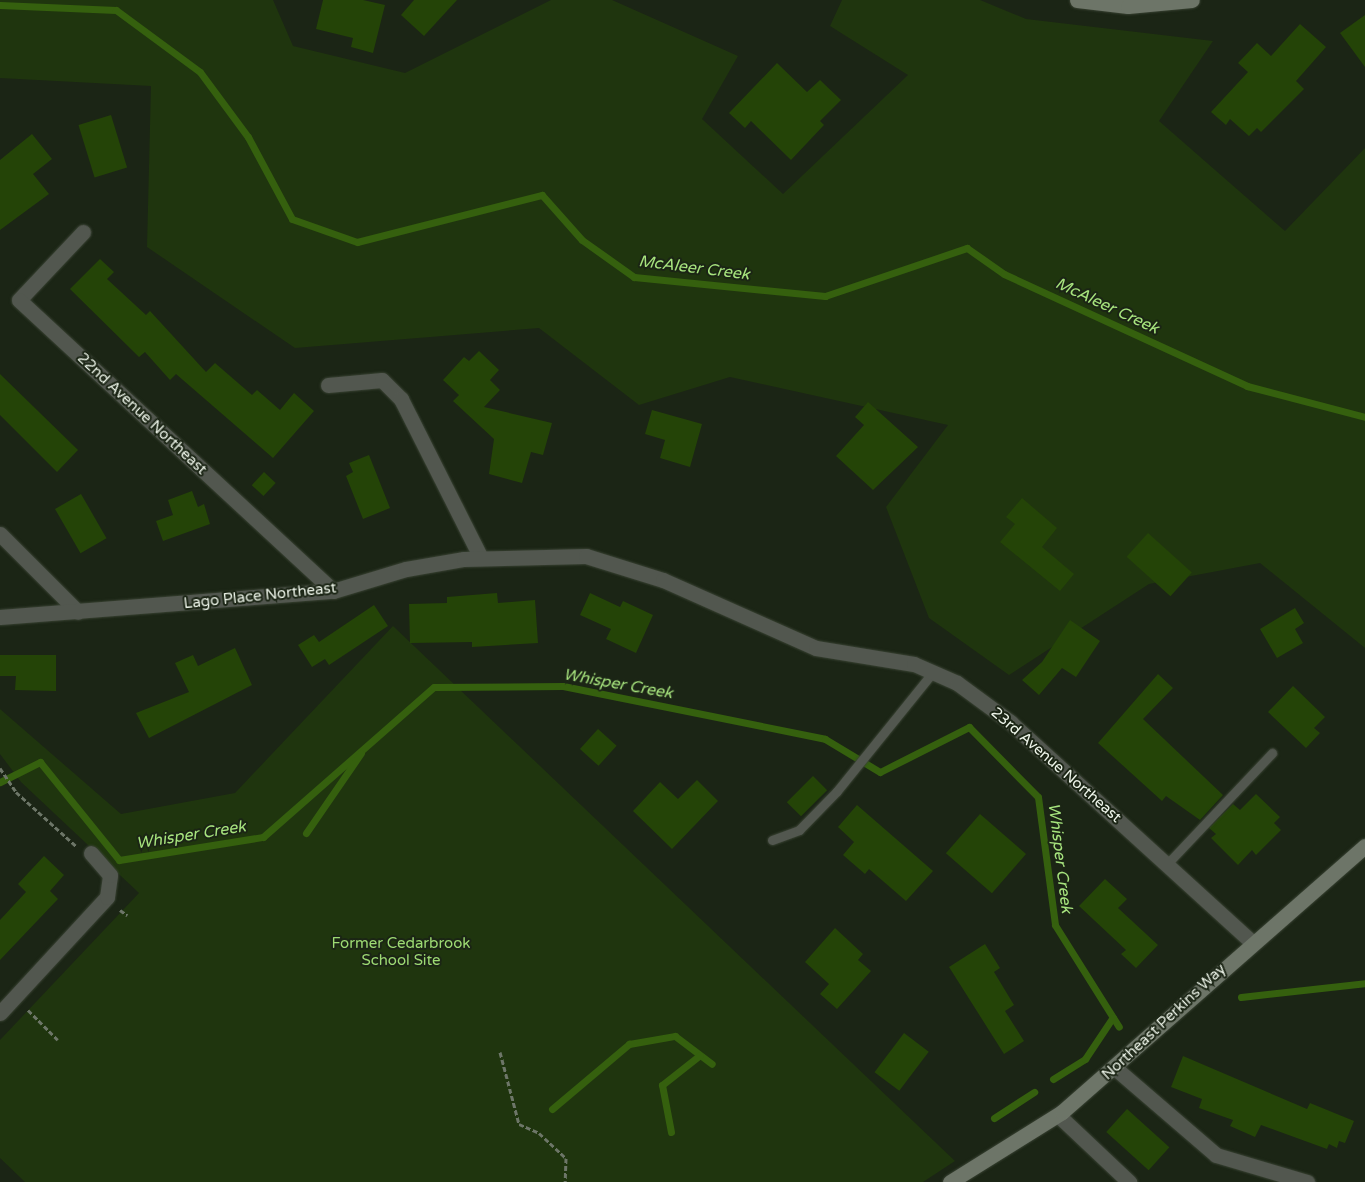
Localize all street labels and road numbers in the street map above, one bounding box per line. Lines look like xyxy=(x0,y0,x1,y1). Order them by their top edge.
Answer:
street label: 22nd Avenue Northeast xyxy=(74,349,210,479)
street label: Lago Place Northeast xyxy=(183,579,337,613)
street label: 23rd Avenue Northeast xyxy=(987,704,1125,826)
street label: Northeast Perkins Way xyxy=(1098,960,1230,1084)

